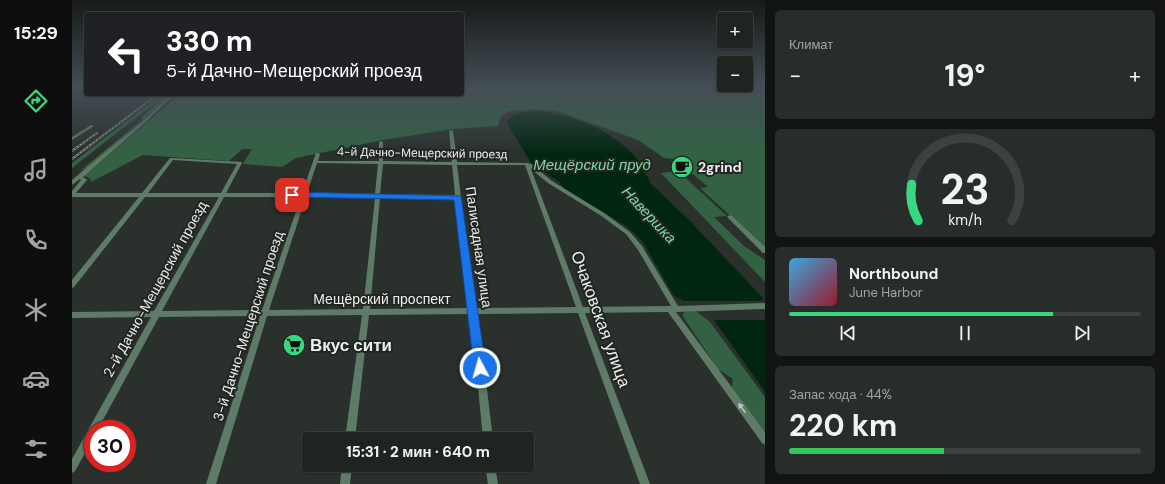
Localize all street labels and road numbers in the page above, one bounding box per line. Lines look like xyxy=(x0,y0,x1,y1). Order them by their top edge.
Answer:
street label: 4-й Дачно-Мещерский проезд xyxy=(337,144,507,162)
street label: Палисадная улица xyxy=(462,185,496,309)
street label: 2-й Дачно-Мещерский проезд xyxy=(99,198,211,380)
street label: 3-й Дачно-Мещерский проезд xyxy=(209,229,287,423)
street label: Очаковская улица xyxy=(566,248,636,391)
street label: Мещёрский проспект xyxy=(313,290,451,308)

